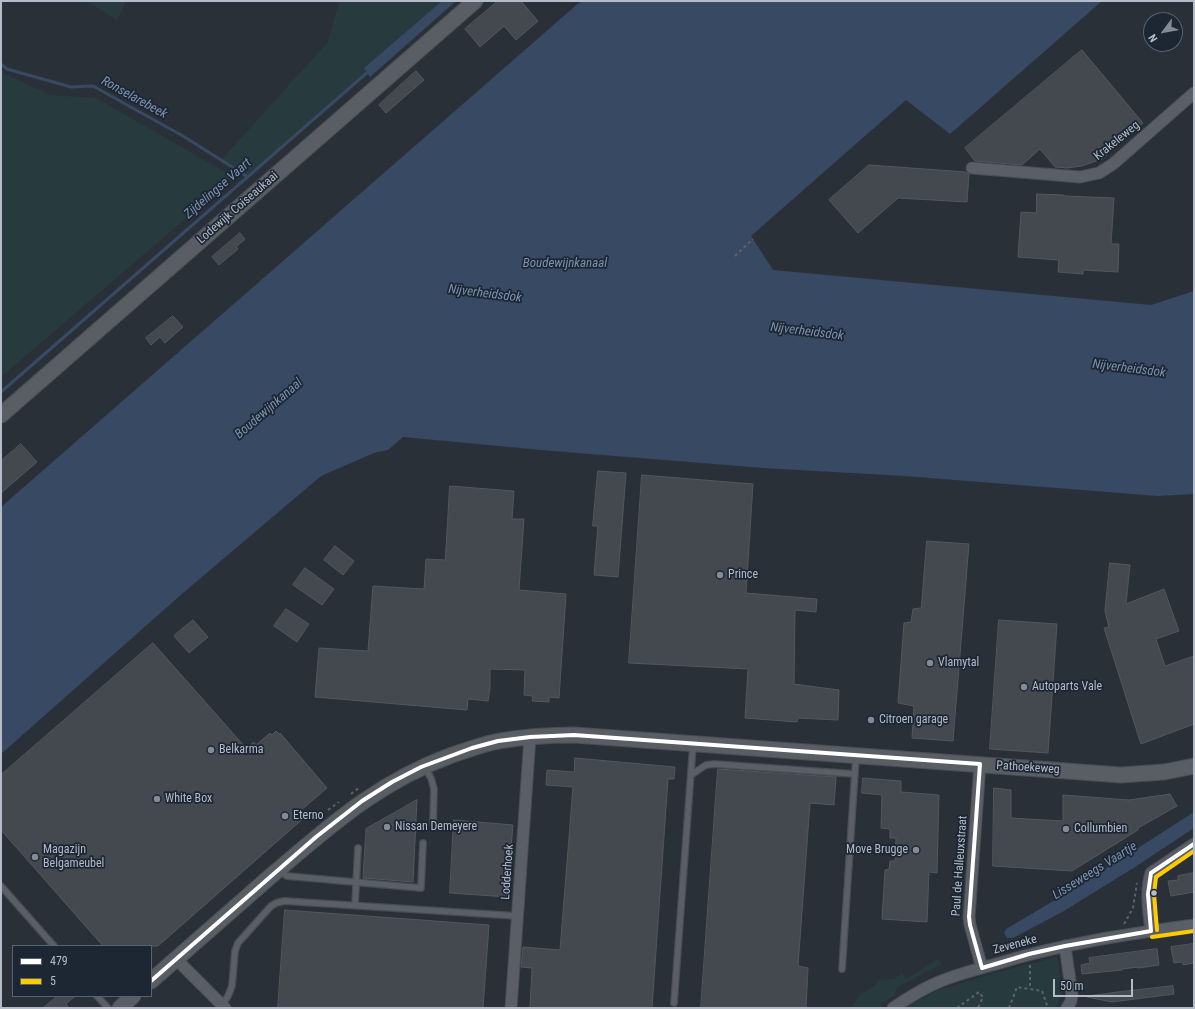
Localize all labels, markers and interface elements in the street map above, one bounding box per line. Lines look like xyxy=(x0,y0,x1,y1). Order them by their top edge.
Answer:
north arrow xyxy=(1143,12,1183,52)
text: N xyxy=(1146,32,1161,44)
water label: Ronselarebeek xyxy=(98,73,170,123)
street label: Krakeleweg xyxy=(1091,118,1143,164)
water label: Zijdelingse Vaart xyxy=(181,156,255,222)
street label: Lodewijk Coiseaukaai xyxy=(195,169,281,247)
water label: Boudewijnkanaal xyxy=(523,256,607,272)
water label: Nijverheidsdok xyxy=(447,282,523,306)
water label: Nijverheidsdok xyxy=(769,320,845,344)
water label: Nijverheidsdok xyxy=(1091,357,1167,381)
water label: Boudewijnkanaal xyxy=(232,375,306,443)
place label: Prince xyxy=(728,568,758,582)
marker: Prince xyxy=(715,570,725,580)
place label: Vlamytal xyxy=(938,656,979,670)
marker: Vlamytal xyxy=(925,658,935,668)
place label: Autoparts Vale xyxy=(1032,680,1102,694)
marker: Autoparts Vale xyxy=(1019,682,1029,692)
place label: Citroen garage xyxy=(879,713,948,727)
marker: Citroen garage xyxy=(866,715,876,725)
place label: Belkarma xyxy=(219,743,264,757)
marker: Belkarma xyxy=(206,745,216,755)
street label: Pathoekeweg xyxy=(996,759,1060,777)
place label: White Box xyxy=(165,792,212,806)
marker: White Box xyxy=(152,794,162,804)
place label: Eterno xyxy=(293,809,324,823)
marker: Eterno xyxy=(280,811,290,821)
street label: Paul de Halleuxstraat xyxy=(949,815,971,917)
place label: Nissan Demeyere xyxy=(395,820,477,834)
marker: Nissan Demeyere xyxy=(382,822,392,832)
place label: Collumbien xyxy=(1074,822,1127,836)
marker: Collumbien xyxy=(1061,824,1071,834)
water label: Lisseweegs Vaartje xyxy=(1050,839,1140,903)
place label: Magazijn Belgameubel xyxy=(43,843,104,871)
place label: Move Brugge xyxy=(846,843,908,857)
street label: Lodderhoek xyxy=(499,844,517,900)
marker: Move Brugge xyxy=(911,845,921,855)
marker: Magazijn Belgameubel xyxy=(30,852,40,862)
unlabelled marker xyxy=(1149,888,1159,898)
street label: Zeveneke xyxy=(992,932,1038,958)
legend xyxy=(12,945,152,997)
text: 479 xyxy=(50,954,68,968)
scale bar xyxy=(1055,971,1135,997)
text: 5 xyxy=(50,974,56,988)
text: 50 m xyxy=(1060,979,1084,993)

